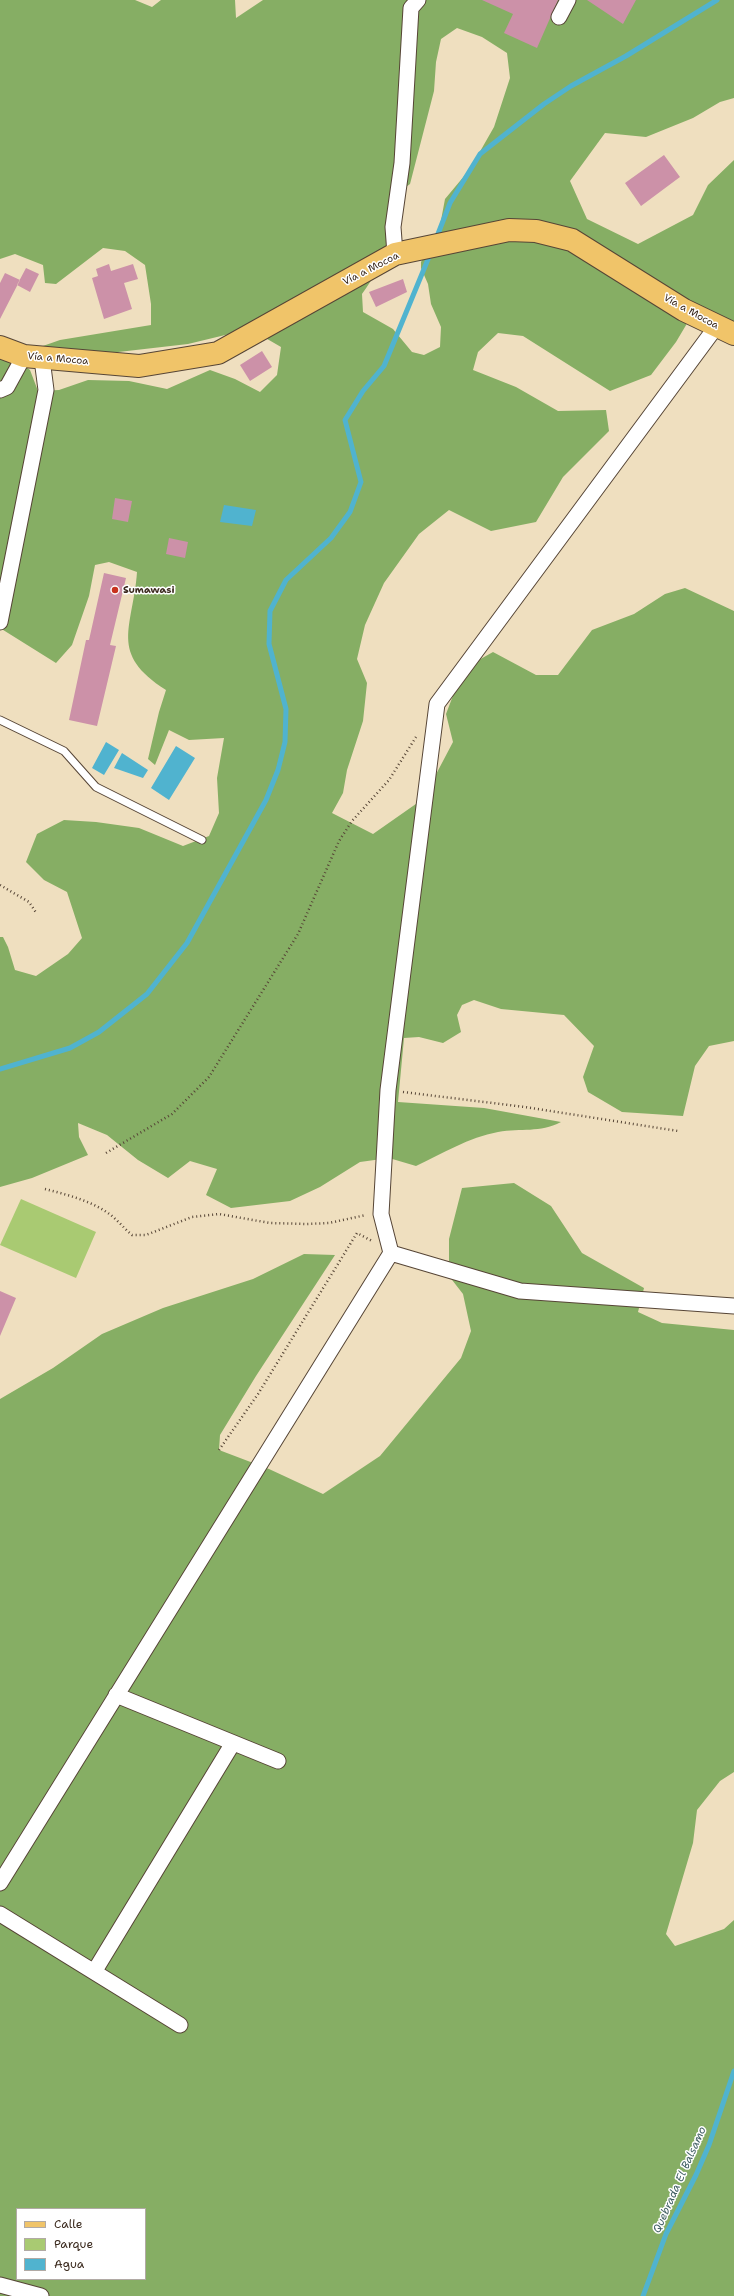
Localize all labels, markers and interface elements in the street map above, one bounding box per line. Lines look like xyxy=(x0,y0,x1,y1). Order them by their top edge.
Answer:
street label: Vía a Mocoa xyxy=(341,250,401,288)
street label: Vía a Mocoa xyxy=(661,292,721,332)
street label: Vía a Mocoa xyxy=(27,350,89,368)
place label: Sumawasi xyxy=(123,584,175,596)
marker: Sumawasi xyxy=(110,585,120,595)
water label: Quebrada El Balsamo xyxy=(651,2125,709,2235)
legend xyxy=(16,2208,146,2280)
text: Calle xyxy=(54,2216,83,2232)
text: Parque xyxy=(54,2236,93,2252)
text: Agua xyxy=(54,2256,84,2272)

